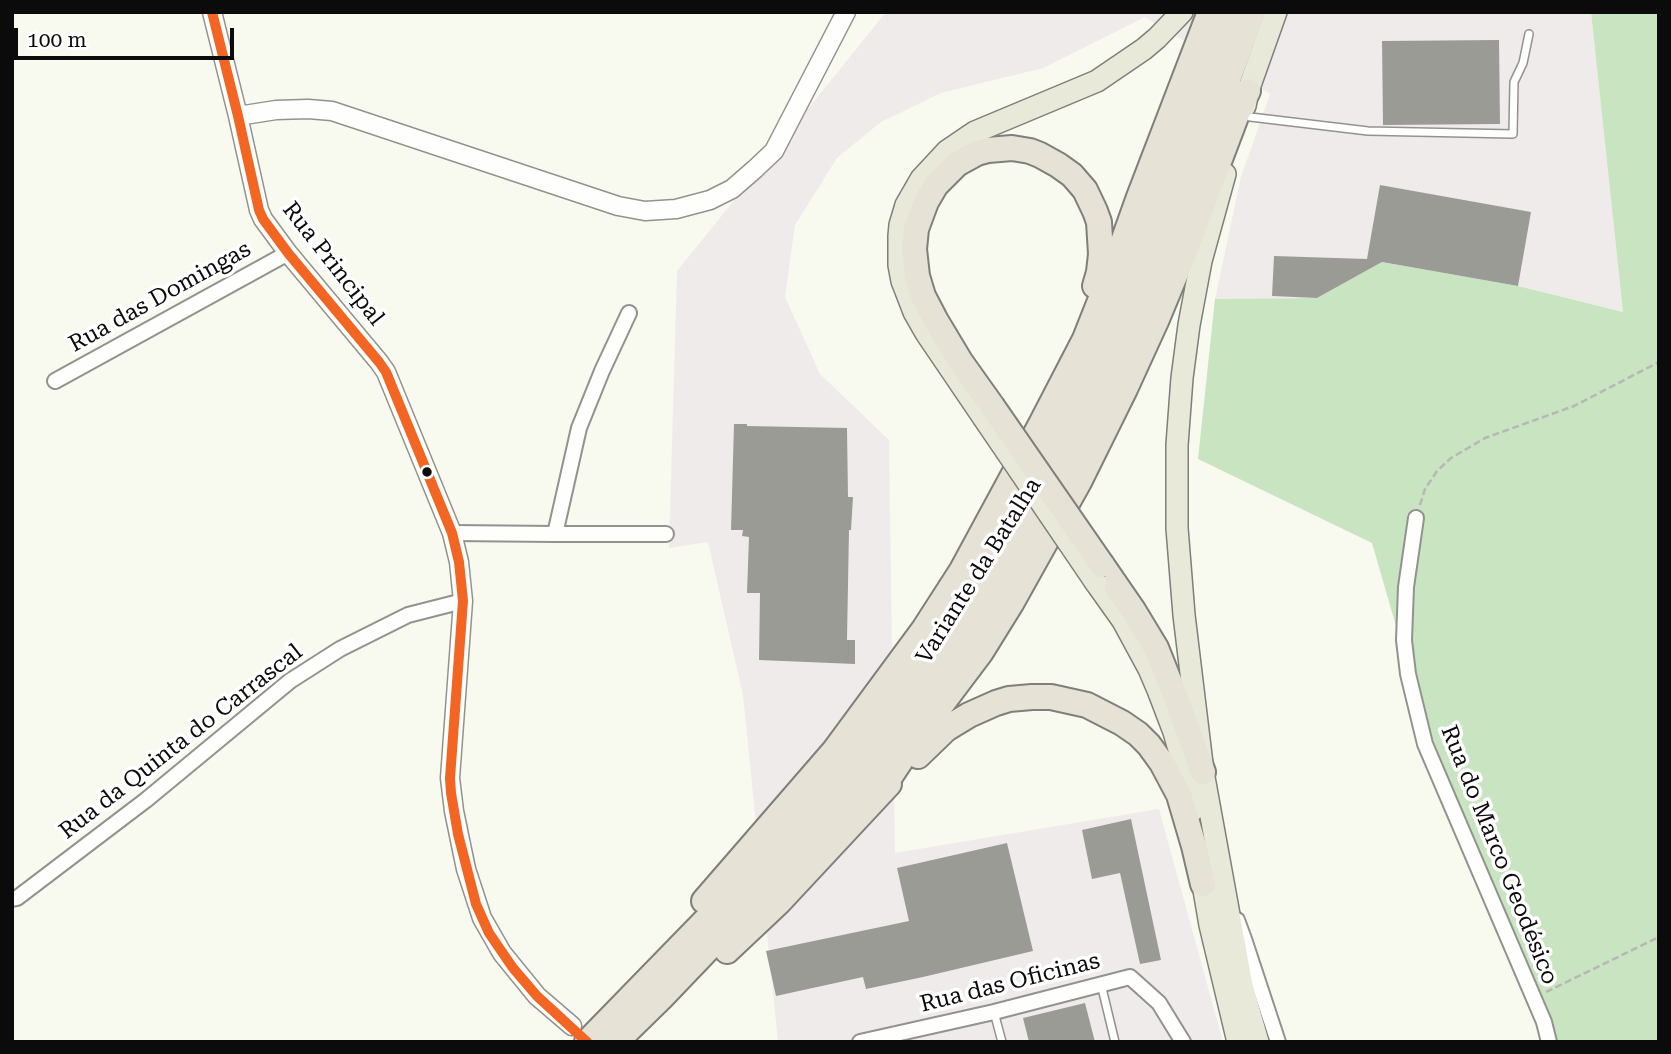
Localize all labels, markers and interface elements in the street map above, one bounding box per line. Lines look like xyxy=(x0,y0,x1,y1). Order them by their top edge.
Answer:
scale bar xyxy=(18,14,238,58)
text: 100 m xyxy=(27,28,87,52)
street label: Rua Principal xyxy=(276,197,390,331)
street label: Rua das Domingas xyxy=(64,236,256,358)
unlabelled marker xyxy=(420,465,434,479)
street label: Variante da Batalha xyxy=(911,473,1047,669)
street label: Rua da Quinta do Carrascal xyxy=(54,639,308,845)
street label: Rua do Marco Geodésico xyxy=(1434,721,1564,989)
street label: Rua das Oficinas xyxy=(917,947,1103,1019)

